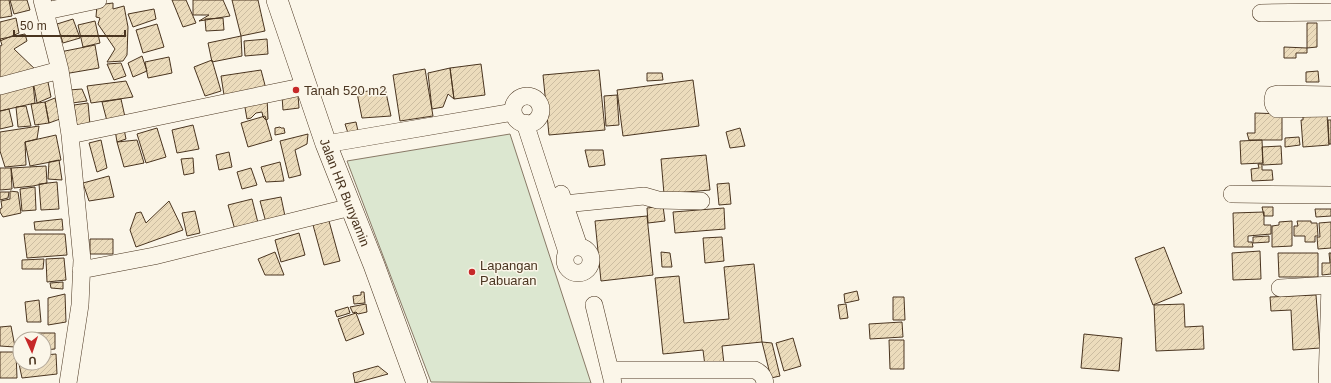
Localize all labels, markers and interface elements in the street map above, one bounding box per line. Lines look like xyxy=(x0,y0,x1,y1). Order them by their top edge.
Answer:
scale bar xyxy=(14,12,125,38)
text: 50 m xyxy=(20,19,47,33)
place label: Tanah 520 m2 xyxy=(304,83,386,98)
marker: Tanah 520 m2 xyxy=(291,85,301,95)
street label: Jalan HR Bunyamin xyxy=(317,136,373,248)
place label: Lapangan Pabuaran xyxy=(480,258,538,288)
marker: Lapangan Pabuaran xyxy=(467,267,477,277)
north arrow xyxy=(12,331,52,371)
text: U xyxy=(28,355,37,367)

